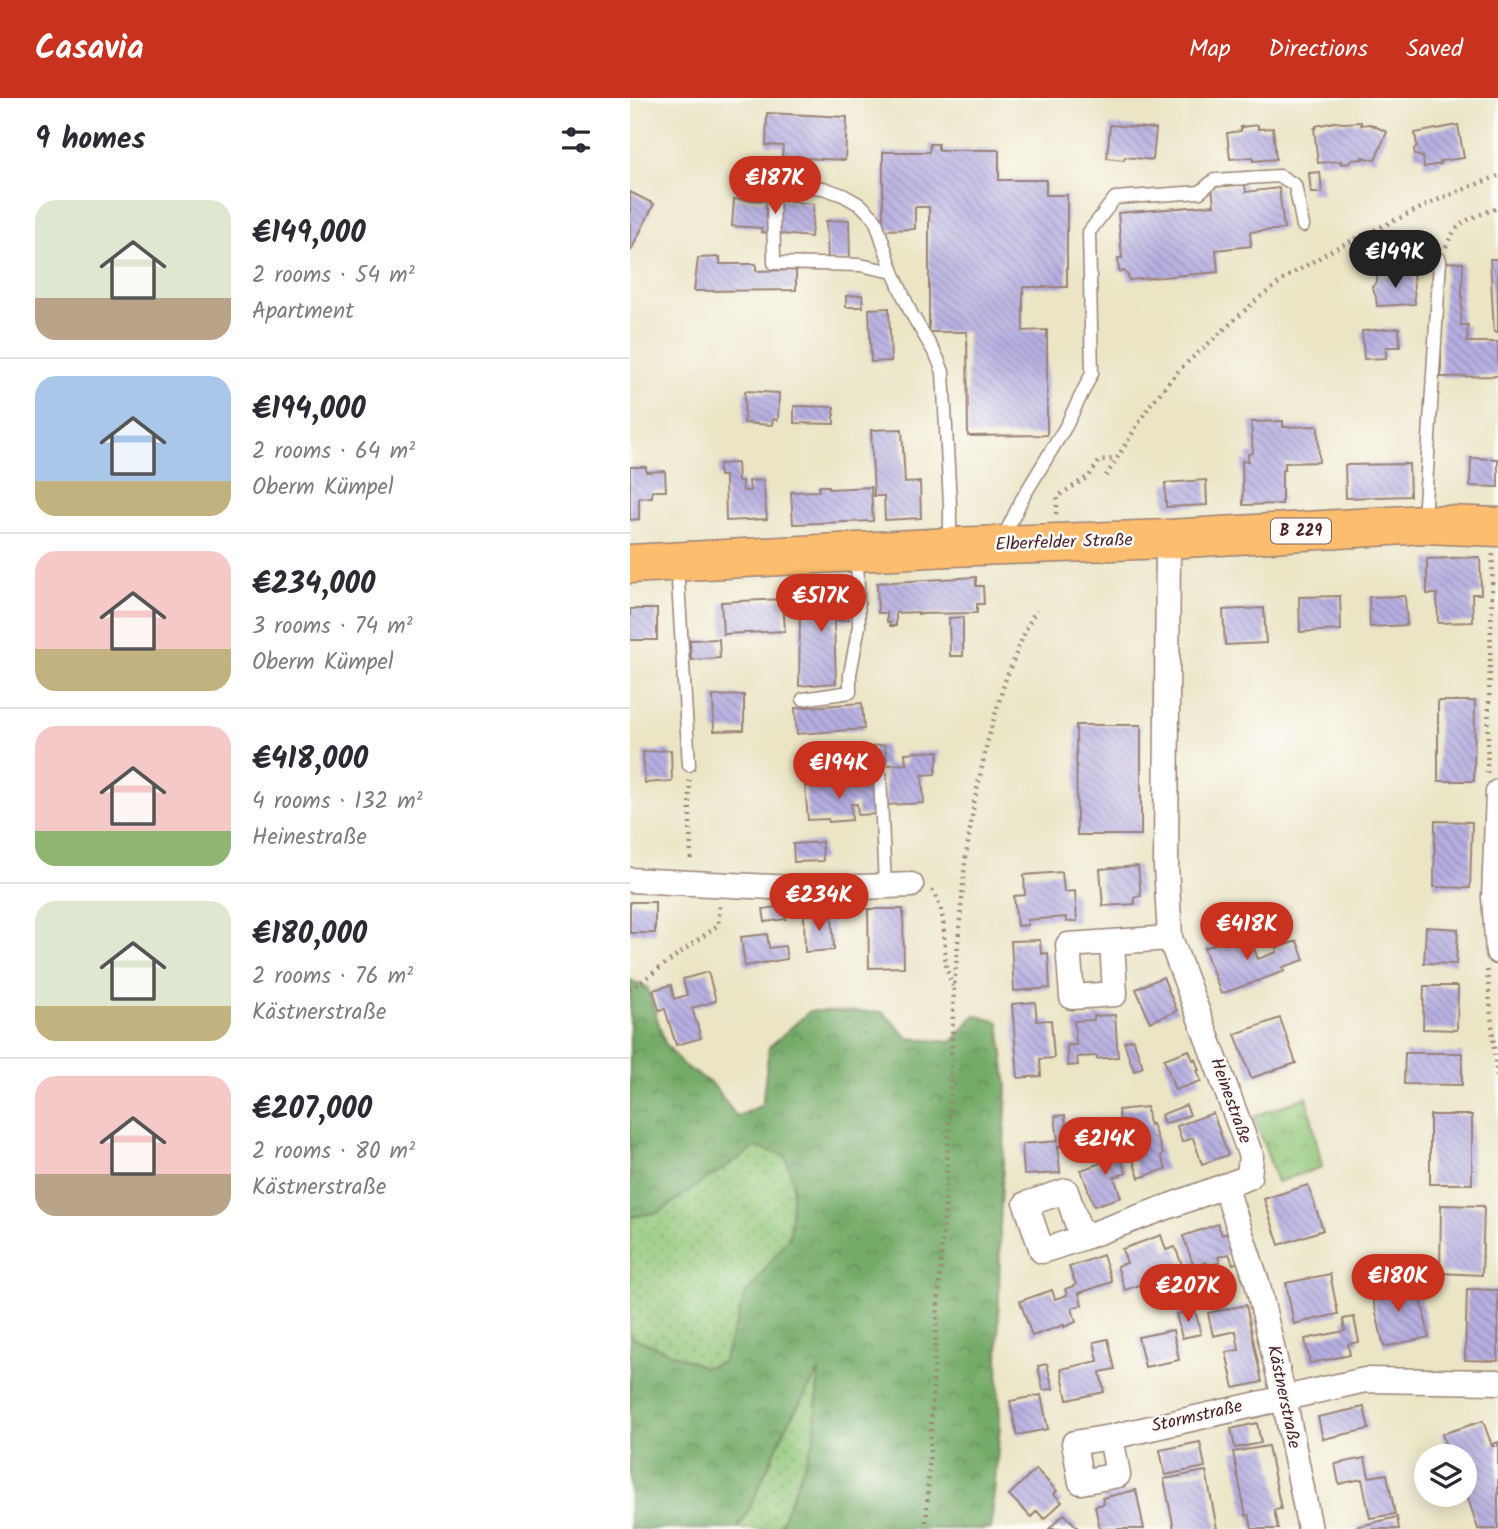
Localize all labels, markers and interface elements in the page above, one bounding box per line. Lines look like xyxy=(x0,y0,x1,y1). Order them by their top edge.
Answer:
text: Casavia xyxy=(35,23,144,76)
text: Map xyxy=(1189,30,1231,69)
text: Directions xyxy=(1269,30,1368,69)
text: Saved xyxy=(1406,30,1463,69)
text: 9 homes xyxy=(35,116,146,164)
icon: filters xyxy=(557,121,595,159)
pin: €187K xyxy=(726,156,824,216)
text: €187K xyxy=(745,161,805,197)
text: €149,000 xyxy=(252,210,366,258)
icon: home xyxy=(91,228,175,312)
pin: €149K xyxy=(1346,230,1444,290)
text: €149K xyxy=(1365,235,1425,271)
text: 2 rooms · 54 m² xyxy=(252,258,415,294)
text: Apartment xyxy=(252,294,354,330)
text: €194,000 xyxy=(252,386,366,434)
icon: home xyxy=(91,404,175,488)
text: 2 rooms · 64 m² xyxy=(252,434,415,470)
text: Oberm Kümpel xyxy=(252,470,394,506)
road number: B 229 xyxy=(1271,518,1331,544)
street label: Elberfelder Straße xyxy=(995,526,1133,560)
text: €234,000 xyxy=(252,561,375,609)
pin: €517K xyxy=(772,574,870,634)
icon: home xyxy=(91,579,175,663)
text: €517K xyxy=(792,579,850,615)
text: 3 rooms · 74 m² xyxy=(252,609,413,645)
text: Oberm Kümpel xyxy=(252,645,394,681)
text: €418,000 xyxy=(252,736,368,784)
pin: €194K xyxy=(790,742,888,801)
text: €194K xyxy=(809,746,869,782)
icon: home xyxy=(91,754,175,838)
text: 4 rooms · 132 m² xyxy=(252,784,423,820)
text: Heinestraße xyxy=(252,820,367,856)
pin: €234K xyxy=(770,874,868,933)
text: €234K xyxy=(786,878,852,914)
pin: €418K xyxy=(1198,902,1296,962)
text: €418K xyxy=(1216,907,1278,943)
text: €180,000 xyxy=(252,911,367,959)
icon: home xyxy=(91,929,175,1013)
text: 2 rooms · 76 m² xyxy=(252,959,413,995)
text: Kästnerstraße xyxy=(252,995,386,1031)
street label: Heinestraße xyxy=(1201,1054,1259,1148)
text: €207,000 xyxy=(252,1086,372,1134)
icon: home xyxy=(91,1104,175,1188)
pin: €214K xyxy=(1056,1118,1154,1177)
text: €214K xyxy=(1074,1122,1136,1158)
text: 2 rooms · 80 m² xyxy=(252,1134,415,1170)
text: Kästnerstraße xyxy=(252,1170,386,1206)
pin: €180K xyxy=(1349,1254,1447,1314)
text: €180K xyxy=(1368,1259,1428,1295)
pin: €207K xyxy=(1139,1264,1237,1324)
text: €207K xyxy=(1156,1269,1220,1305)
street label: Kästnerstraße xyxy=(1258,1343,1308,1451)
street label: Stormstraße xyxy=(1149,1392,1245,1442)
map controls xyxy=(1414,1444,1477,1507)
button: layers xyxy=(1414,1444,1477,1507)

